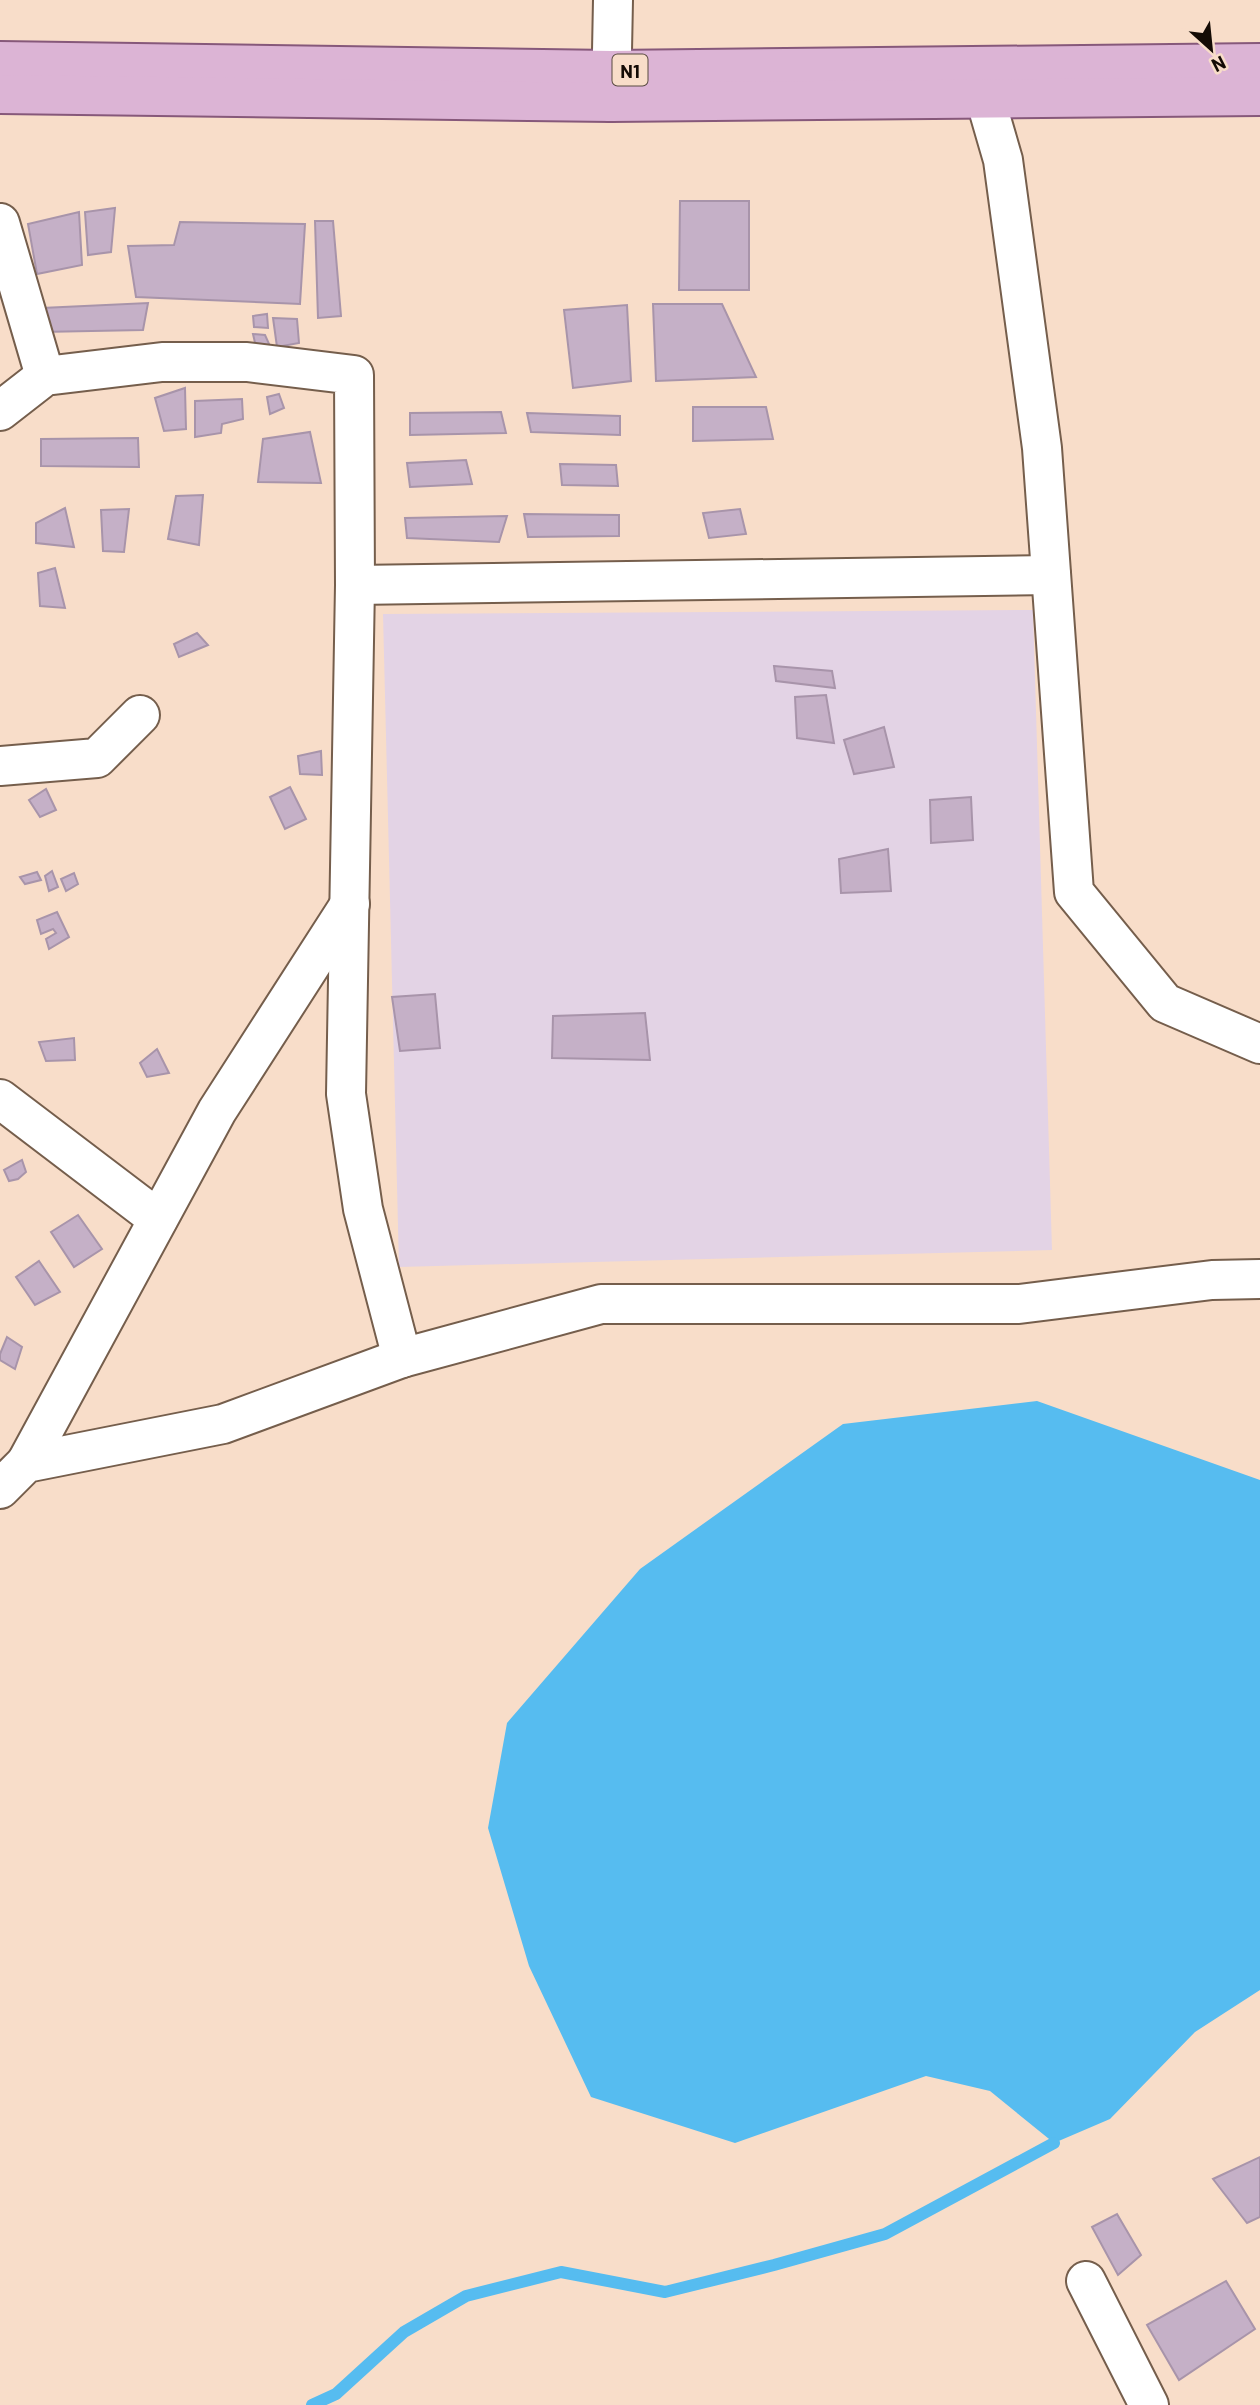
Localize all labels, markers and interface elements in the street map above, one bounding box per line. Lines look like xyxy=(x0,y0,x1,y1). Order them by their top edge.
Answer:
north arrow xyxy=(1176,14,1246,84)
text: N xyxy=(1208,51,1230,78)
road number: N1 xyxy=(612,54,648,86)

